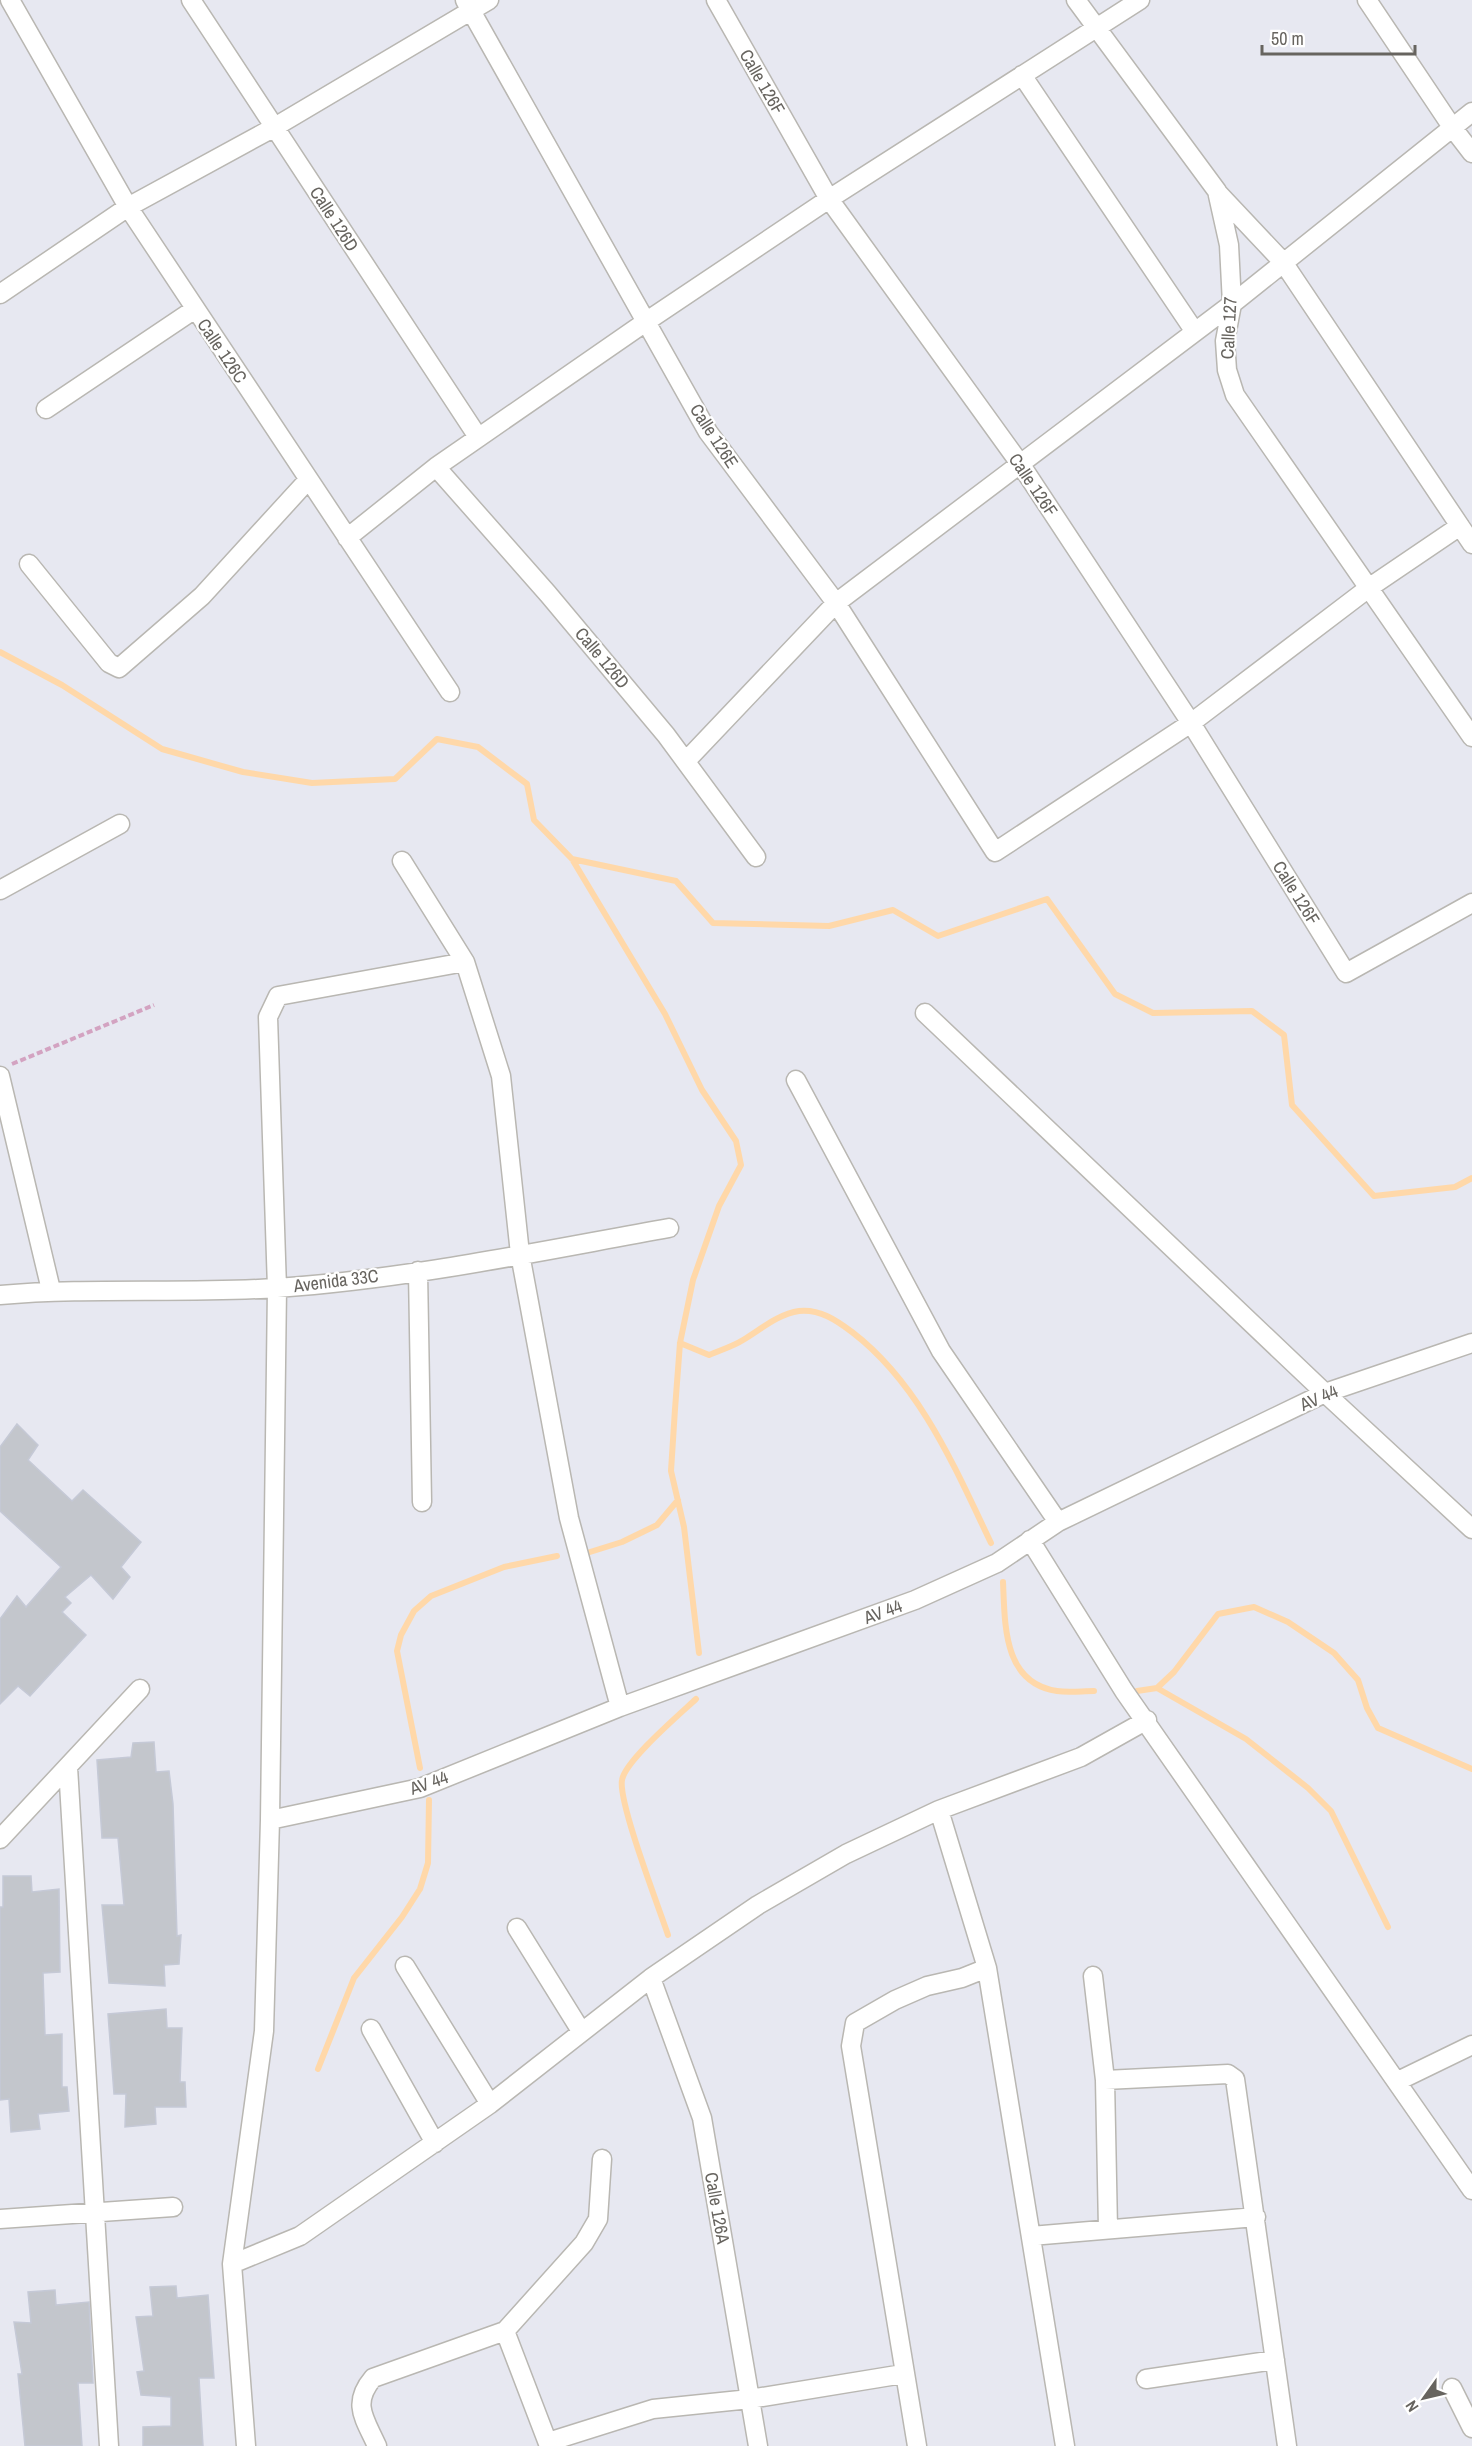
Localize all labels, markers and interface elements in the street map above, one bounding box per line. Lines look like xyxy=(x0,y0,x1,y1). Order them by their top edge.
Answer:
scale bar xyxy=(1262,18,1415,56)
text: 50 m xyxy=(1271,26,1304,51)
street label: Calle 126F xyxy=(734,45,791,119)
street label: Calle 126D xyxy=(304,181,365,256)
street label: Calle 127 xyxy=(1214,296,1243,360)
street label: Calle 126C xyxy=(192,313,253,388)
street label: Calle 126E xyxy=(684,399,745,473)
street label: Calle 126F xyxy=(1003,448,1064,521)
street label: Calle 126D xyxy=(569,622,635,694)
street label: Calle 126F xyxy=(1267,856,1326,930)
street label: Avenida 33C xyxy=(291,1263,380,1298)
street label: AV 44 xyxy=(1295,1378,1342,1417)
street label: AV 44 xyxy=(859,1593,905,1630)
street label: AV 44 xyxy=(405,1764,451,1801)
street label: Calle 126A xyxy=(699,2170,736,2246)
north arrow xyxy=(1394,2368,1454,2428)
text: N xyxy=(1400,2396,1423,2416)

